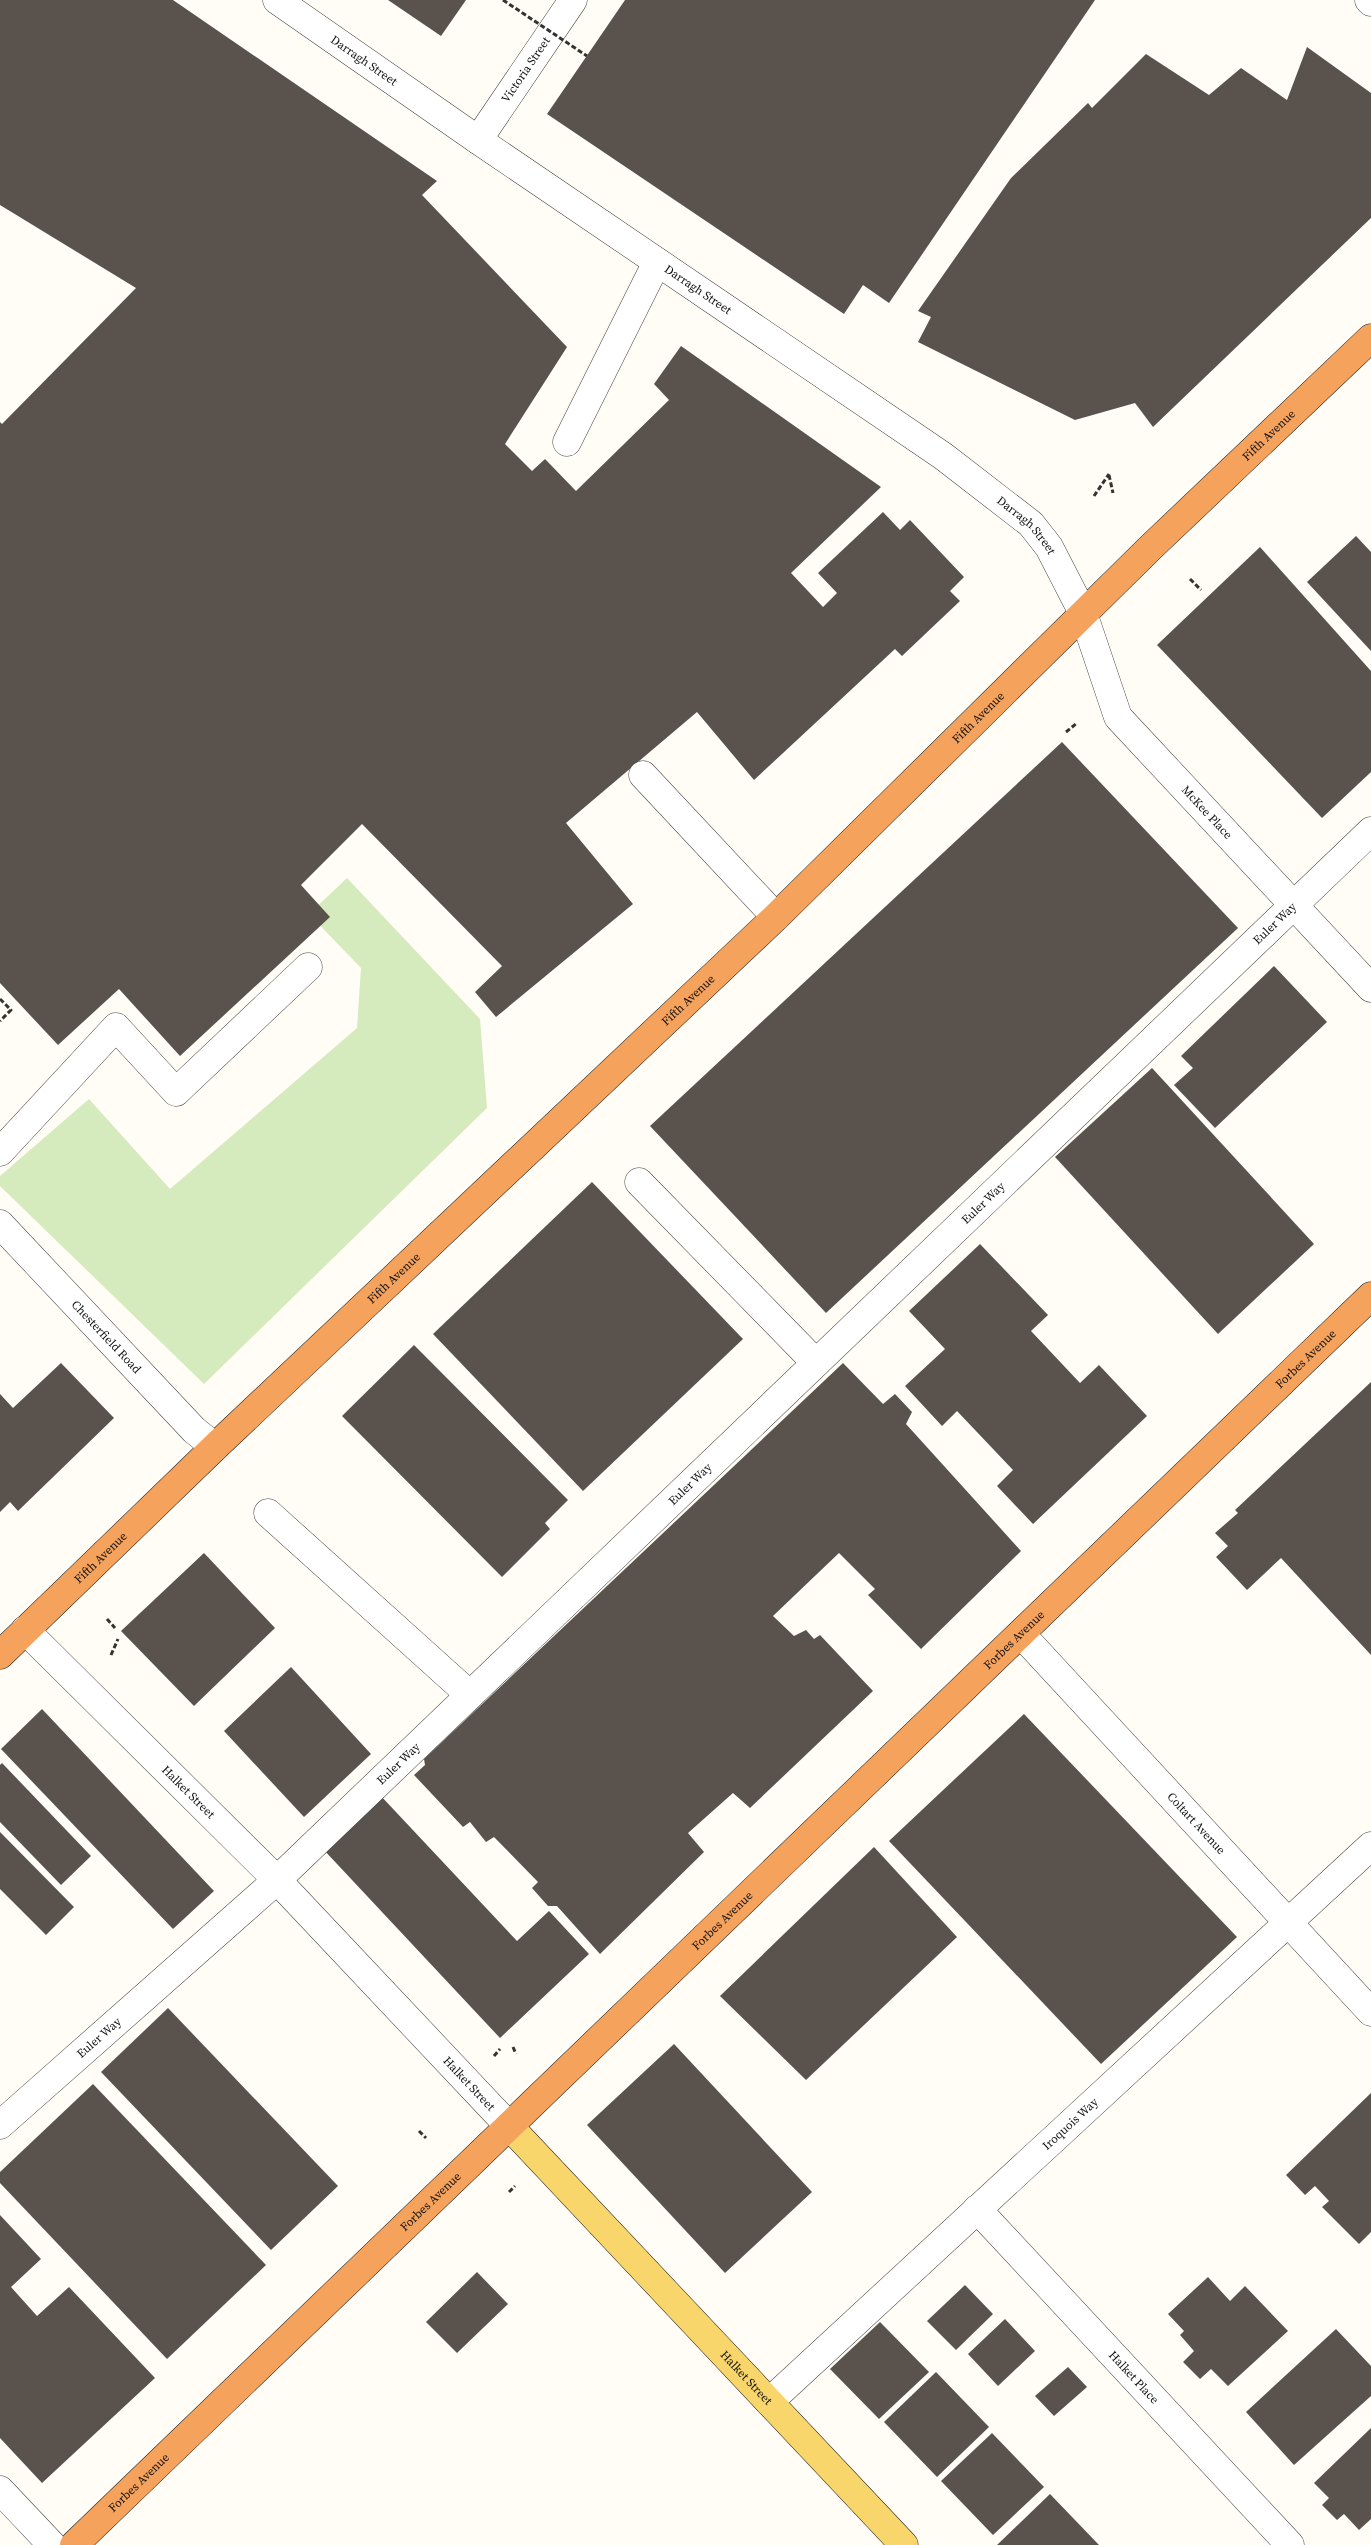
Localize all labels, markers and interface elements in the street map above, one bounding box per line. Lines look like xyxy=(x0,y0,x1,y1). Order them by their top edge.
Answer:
street label: Darragh Street xyxy=(327,32,401,89)
street label: Victoria Street xyxy=(498,34,554,106)
street label: Darragh Street xyxy=(661,261,735,318)
street label: Fifth Avenue xyxy=(1239,406,1299,464)
street label: Darragh Street xyxy=(993,492,1060,557)
street label: Fifth Avenue xyxy=(949,688,1008,747)
street label: McKee Place xyxy=(1178,782,1236,843)
street label: Euler Way xyxy=(1250,898,1300,948)
street label: Fifth Avenue xyxy=(658,971,718,1029)
street label: Euler Way xyxy=(958,1178,1009,1228)
street label: Fifth Avenue xyxy=(364,1249,424,1307)
street label: Chesterfield Road xyxy=(68,1297,145,1377)
street label: Forbes Avenue xyxy=(1272,1326,1340,1392)
street label: Euler Way xyxy=(665,1459,716,1509)
street label: Fifth Avenue xyxy=(71,1528,130,1587)
street label: Forbes Avenue xyxy=(980,1607,1048,1673)
street label: Euler Way xyxy=(373,1738,424,1788)
street label: Halket Street xyxy=(158,1762,219,1822)
street label: Coltart Avenue xyxy=(1164,1789,1229,1858)
street label: Forbes Avenue xyxy=(688,1888,756,1954)
street label: Euler Way xyxy=(73,2013,125,2062)
street label: Halket Street xyxy=(440,2053,499,2114)
street label: Iroquois Way xyxy=(1039,2094,1102,2154)
street label: Forbes Avenue xyxy=(397,2169,464,2235)
street label: Halket Street xyxy=(717,2347,776,2408)
street label: Halket Place xyxy=(1105,2347,1162,2407)
street label: Forbes Avenue xyxy=(105,2450,173,2516)

